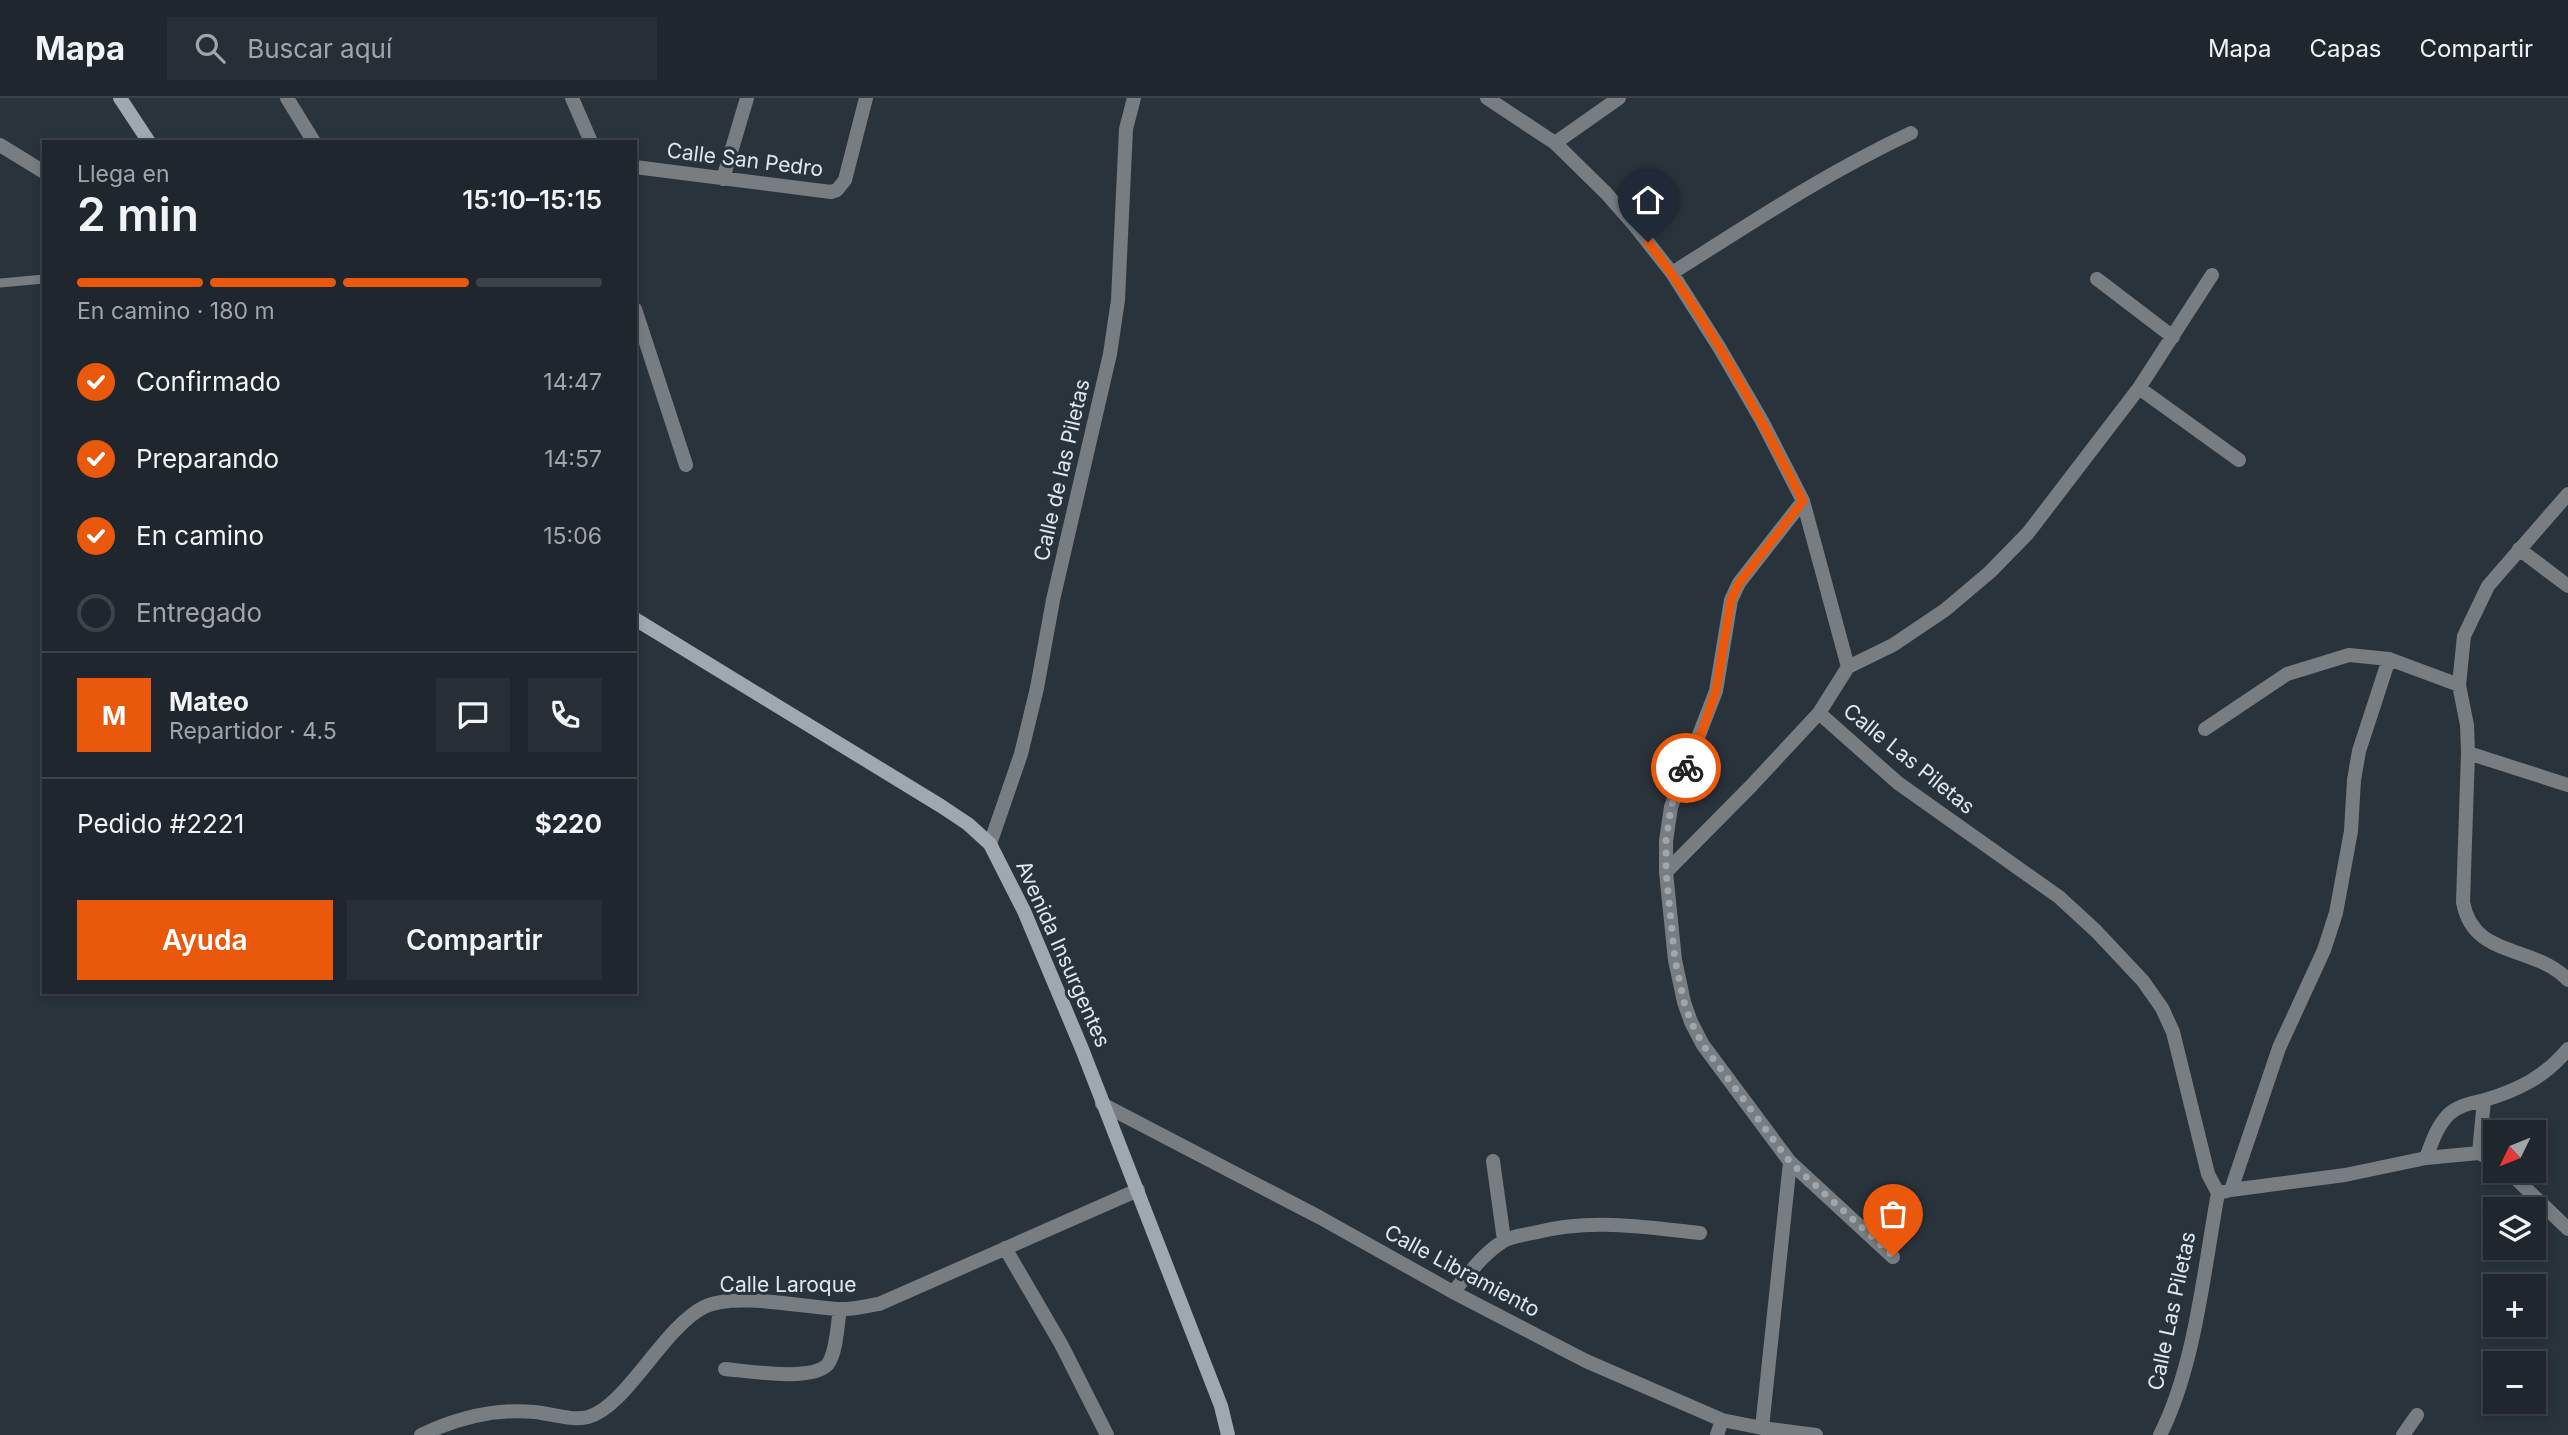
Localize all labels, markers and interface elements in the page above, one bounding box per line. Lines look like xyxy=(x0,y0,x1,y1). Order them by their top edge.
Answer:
search box xyxy=(167,17,657,80)
text: Mapa xyxy=(35,28,125,68)
icon: search xyxy=(191,29,229,67)
text: Buscar aquí xyxy=(247,33,392,64)
text: Mapa xyxy=(2208,34,2271,63)
text: Capas xyxy=(2309,34,2382,63)
text: Compartir xyxy=(2420,34,2533,63)
street label: Calle San Pedro xyxy=(665,137,825,182)
text: Llega en xyxy=(77,160,169,188)
pin xyxy=(1618,170,1678,242)
icon: home xyxy=(1629,181,1667,219)
text: 15:10–15:15 xyxy=(462,184,602,215)
text: 2 min xyxy=(77,186,199,242)
text: En camino · 180 m xyxy=(77,297,275,325)
icon: check xyxy=(77,363,115,401)
text: Confirmado xyxy=(136,366,281,397)
text: 14:47 xyxy=(543,368,602,396)
street label: Calle de las Piletas xyxy=(1028,376,1095,563)
icon: check xyxy=(77,440,115,478)
text: Preparando xyxy=(136,443,279,474)
text: 14:57 xyxy=(544,445,602,473)
icon: check xyxy=(77,517,115,555)
text: En camino xyxy=(136,520,264,551)
text: 15:06 xyxy=(543,522,602,550)
text: Entregado xyxy=(136,597,262,628)
button: chat xyxy=(436,678,510,752)
button: phone xyxy=(528,678,602,752)
text: Mateo xyxy=(169,686,249,717)
street label: Calle Las Piletas xyxy=(1839,698,1980,819)
text: M xyxy=(102,700,126,731)
text: Repartidor · 4.5 xyxy=(169,717,337,745)
courier xyxy=(1651,733,1721,803)
icon: bike xyxy=(1667,749,1705,787)
text: Pedido #2221 xyxy=(77,808,244,839)
text: $220 xyxy=(535,808,602,839)
street label: Avenida Insurgentes xyxy=(1011,857,1116,1051)
button: Ayuda xyxy=(77,900,333,980)
button: Compartir xyxy=(347,900,602,980)
north arrow xyxy=(2483,1120,2546,1183)
map controls xyxy=(2483,1120,2546,1414)
pin xyxy=(1863,1184,1923,1256)
icon: bag xyxy=(1874,1195,1912,1233)
button: layers xyxy=(2483,1197,2546,1260)
street label: Calle Libramiento xyxy=(1380,1219,1544,1322)
street label: Calle Las Piletas xyxy=(2142,1229,2201,1393)
street label: Calle Laroque xyxy=(720,1272,856,1297)
button: + xyxy=(2483,1274,2546,1337)
button: − xyxy=(2483,1351,2546,1414)

